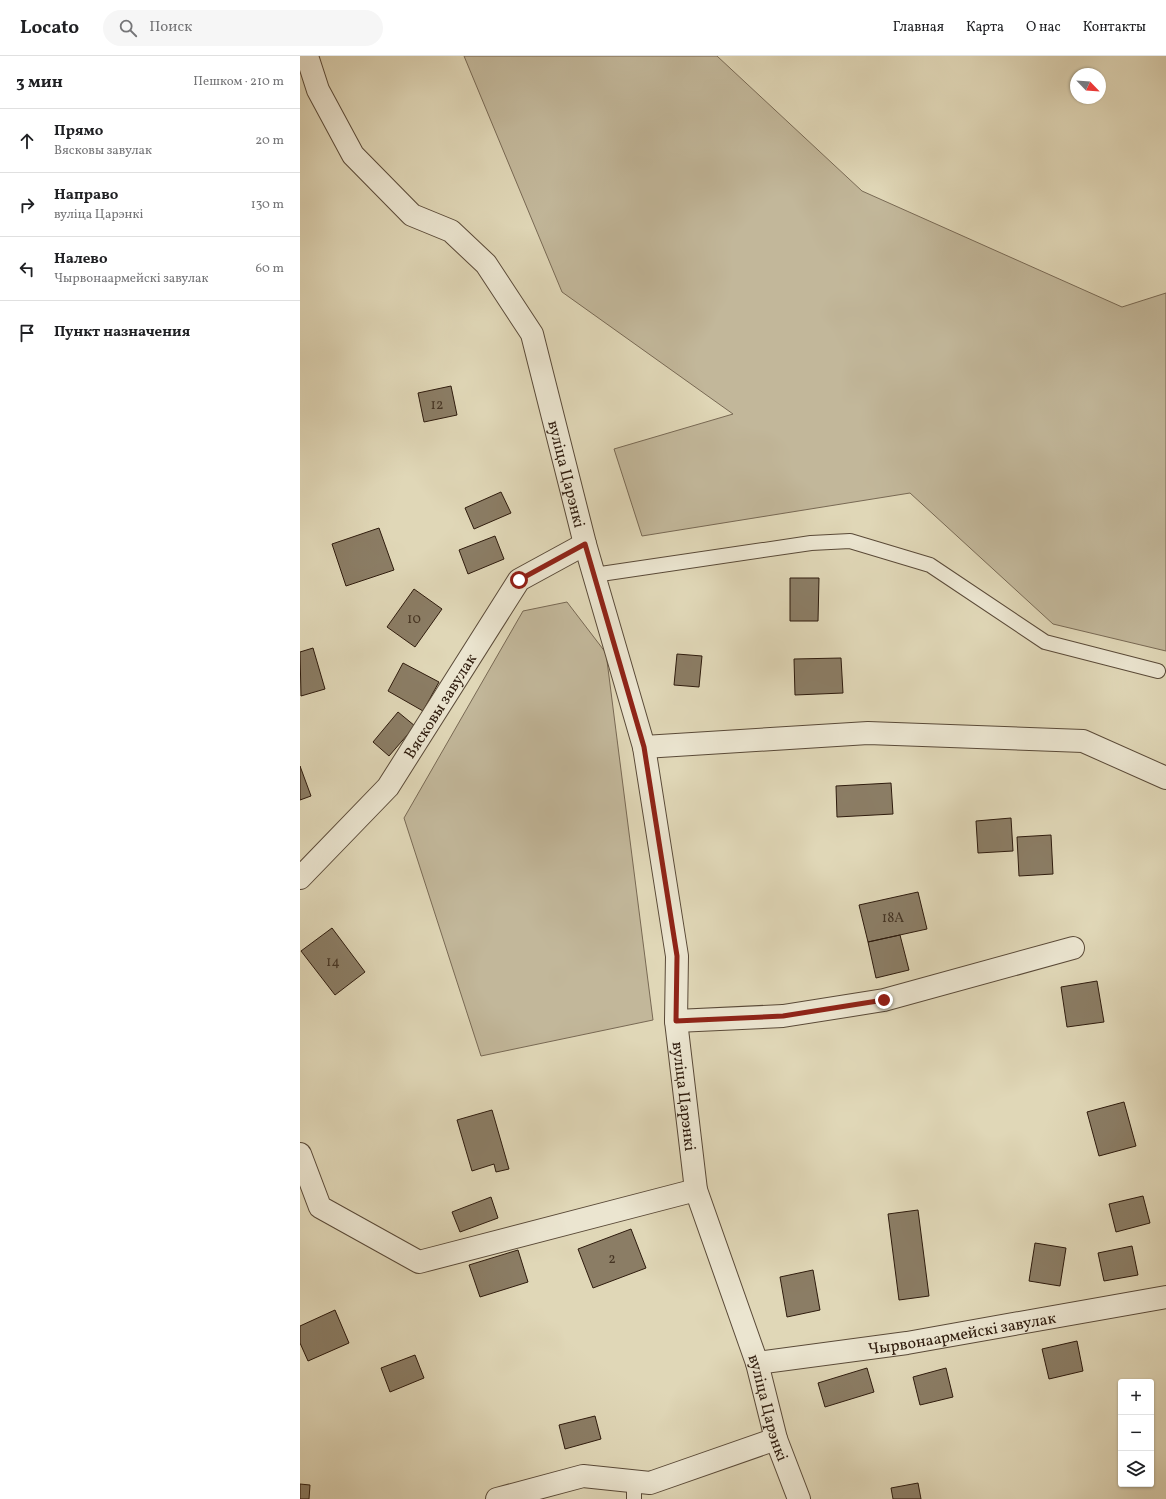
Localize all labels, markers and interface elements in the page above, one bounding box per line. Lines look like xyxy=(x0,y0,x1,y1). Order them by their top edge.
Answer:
search box xyxy=(103,10,383,46)
text: Locato xyxy=(20,15,79,41)
icon: search xyxy=(117,17,139,39)
text: Поиск xyxy=(149,17,192,38)
text: Главная xyxy=(893,18,944,37)
text: Карта xyxy=(966,18,1004,37)
text: О нас xyxy=(1026,18,1061,37)
text: Контакты xyxy=(1083,18,1146,37)
north arrow xyxy=(1070,68,1106,104)
text: 3 мин xyxy=(16,71,63,94)
text: Пешком · 210 m xyxy=(193,73,284,91)
text: Прямо xyxy=(54,121,103,142)
icon: ahead xyxy=(16,130,38,152)
text: 20 m xyxy=(255,132,284,150)
text: Вясковы завулак xyxy=(54,142,152,160)
text: Направо xyxy=(54,185,118,206)
icon: right xyxy=(16,194,38,216)
text: 130 m xyxy=(251,196,284,214)
text: вуліца Царэнкі xyxy=(54,206,143,224)
text: Налево xyxy=(54,249,108,270)
icon: left xyxy=(16,258,38,280)
text: 60 m xyxy=(256,260,284,278)
text: Чырвонаармейскі завулак xyxy=(54,270,209,288)
icon: arrive xyxy=(16,322,38,344)
text: Пункт назначения xyxy=(54,322,190,343)
house number: 12 xyxy=(431,396,443,415)
street label: вуліца Царэнкі xyxy=(541,418,590,531)
route start xyxy=(510,571,528,589)
house number: 10 xyxy=(407,610,421,629)
street label: Вясковы завулак xyxy=(400,649,483,763)
house number: 18А xyxy=(882,909,904,928)
house number: 14 xyxy=(326,953,340,972)
route end xyxy=(875,991,893,1009)
street label: вуліца Царэнкі xyxy=(666,1040,700,1153)
house number: 2 xyxy=(608,1250,616,1269)
street label: Чырвонаармейскі завулак xyxy=(867,1308,1058,1361)
street label: вуліца Царэнкі xyxy=(742,1352,793,1465)
map controls xyxy=(1118,1379,1154,1487)
button: + xyxy=(1118,1379,1154,1415)
button: − xyxy=(1118,1415,1154,1451)
button: layers xyxy=(1118,1451,1154,1487)

